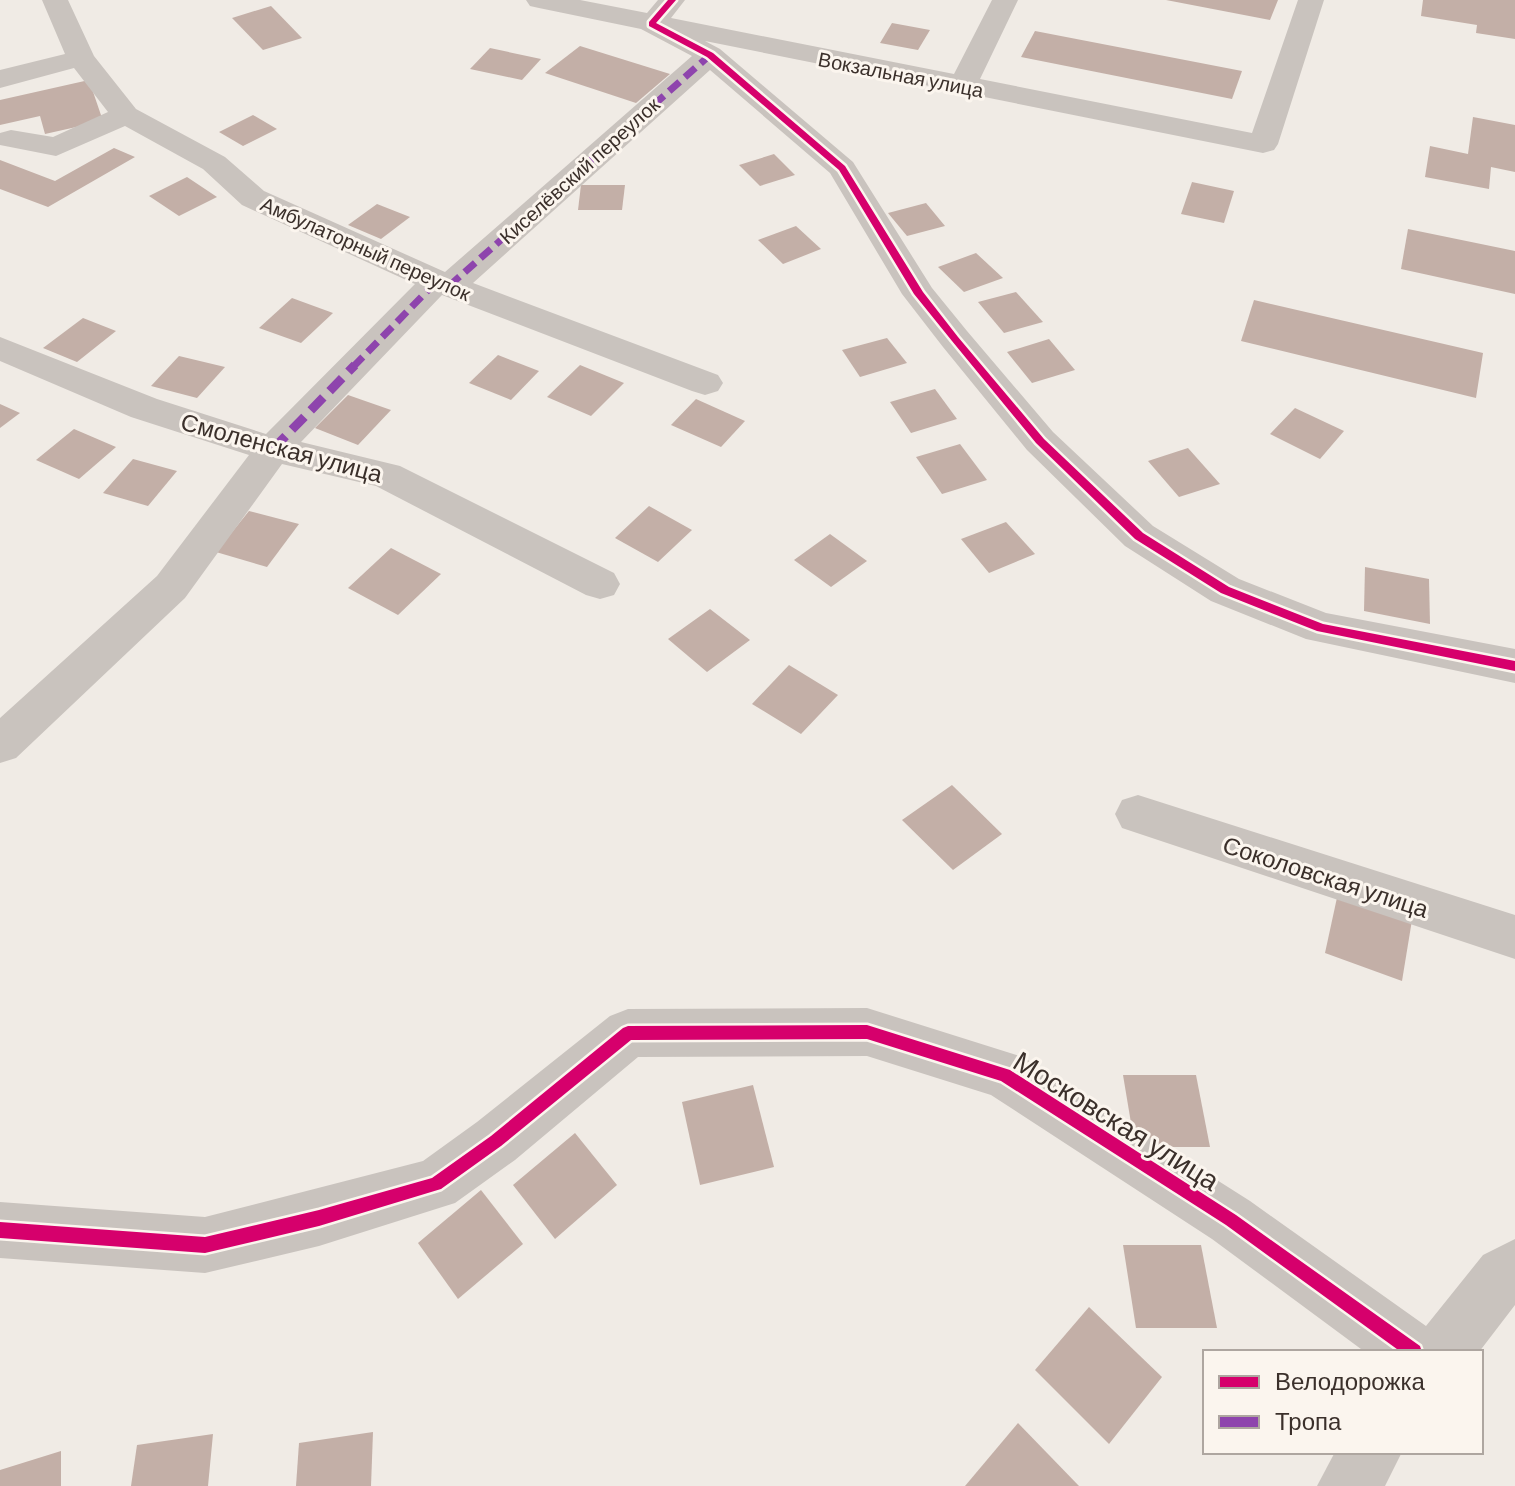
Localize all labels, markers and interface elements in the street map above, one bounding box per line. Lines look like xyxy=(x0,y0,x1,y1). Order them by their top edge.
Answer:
street label: Вокзальная улица xyxy=(816,46,987,102)
street label: Киселёвский переулок xyxy=(494,92,664,248)
street label: Амбулаторный переулок xyxy=(257,191,475,305)
street label: Смоленская улица xyxy=(178,406,387,488)
street label: Соколовская улица xyxy=(1220,829,1433,923)
street label: Московская улица xyxy=(1008,1043,1226,1197)
legend xyxy=(1203,1350,1483,1454)
text: Велодорожка xyxy=(1275,1366,1426,1395)
text: Тропа xyxy=(1275,1406,1342,1435)

